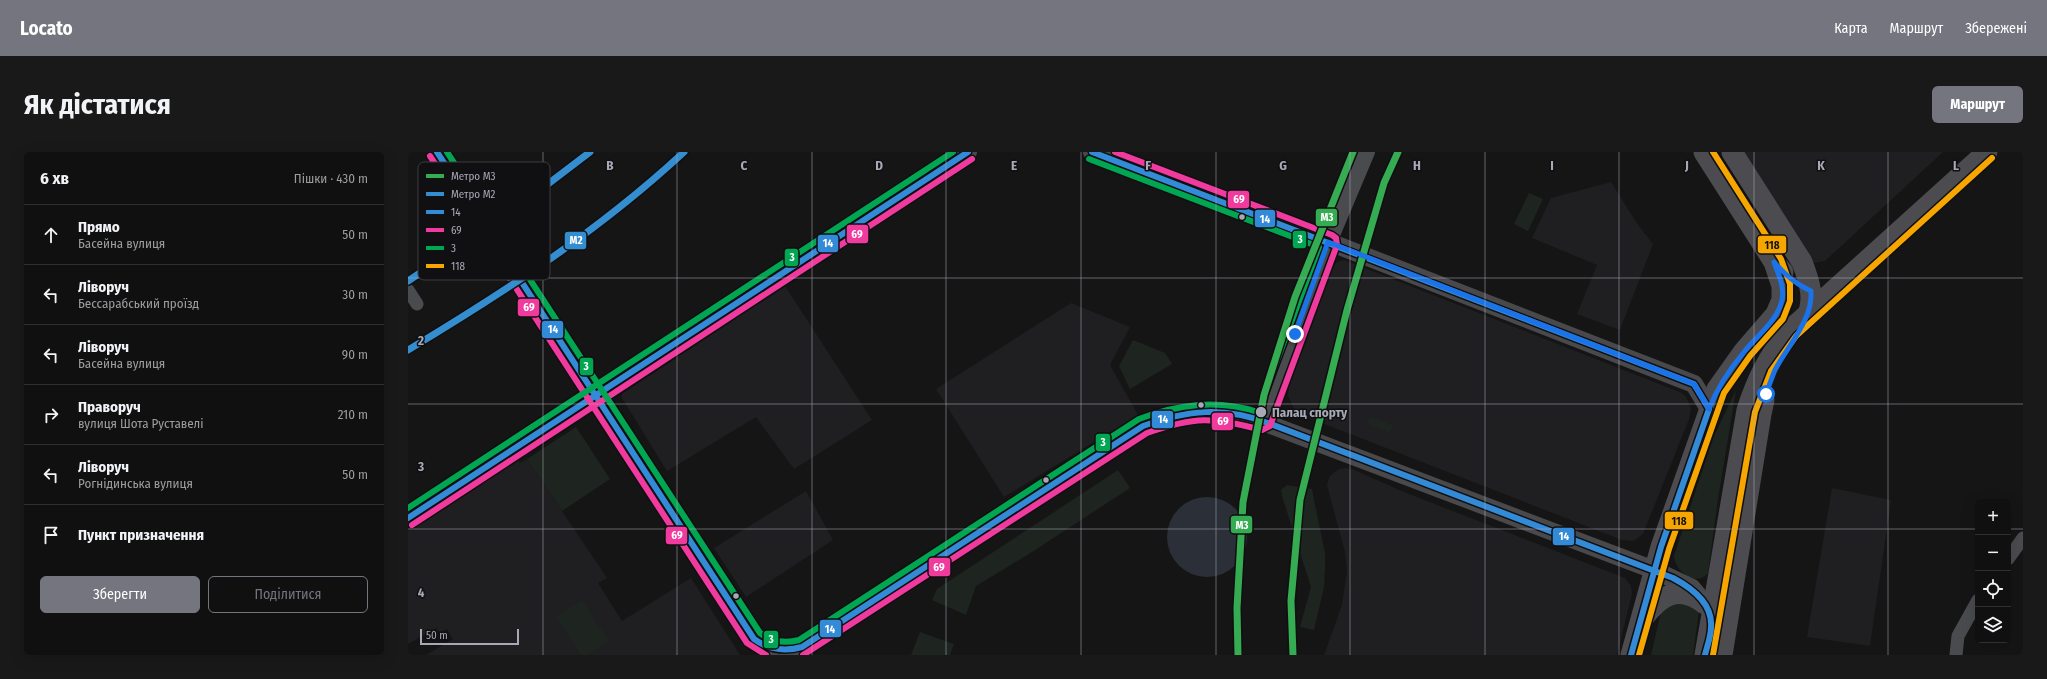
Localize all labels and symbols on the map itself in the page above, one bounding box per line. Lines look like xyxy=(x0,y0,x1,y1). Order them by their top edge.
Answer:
text: B xyxy=(606,158,614,173)
text: C xyxy=(741,158,748,173)
text: D xyxy=(875,158,883,173)
text: E xyxy=(1011,158,1017,173)
text: F xyxy=(1145,158,1151,173)
text: G xyxy=(1279,158,1287,173)
text: H xyxy=(1413,158,1421,173)
text: I xyxy=(1550,158,1554,173)
text: J xyxy=(1684,158,1689,173)
text: K xyxy=(1817,158,1825,173)
text: L xyxy=(1953,158,1959,173)
legend xyxy=(418,162,550,280)
text: Метро M3 xyxy=(451,170,496,183)
text: Метро M2 xyxy=(451,188,496,201)
line badge: 69 xyxy=(1227,190,1250,209)
text: 69 xyxy=(1233,193,1245,206)
text: 14 xyxy=(451,206,461,219)
line badge: M3 xyxy=(1315,208,1338,227)
line badge: 14 xyxy=(1254,209,1276,228)
text: M3 xyxy=(1320,211,1334,224)
unlabelled marker xyxy=(1237,212,1247,222)
text: 14 xyxy=(1260,213,1270,226)
text: 69 xyxy=(451,224,462,237)
line badge: 69 xyxy=(846,224,869,244)
text: 69 xyxy=(851,228,863,241)
line badge: 3 xyxy=(1292,230,1307,249)
line badge: M2 xyxy=(564,231,587,250)
text: 3 xyxy=(1296,233,1303,246)
text: M2 xyxy=(569,234,583,247)
line badge: 14 xyxy=(817,234,839,253)
line badge: 118 xyxy=(1757,235,1787,254)
text: 14 xyxy=(823,237,833,250)
text: 118 xyxy=(1765,239,1780,252)
text: 3 xyxy=(451,242,456,255)
line badge: 3 xyxy=(784,248,799,267)
text: 3 xyxy=(788,251,795,264)
text: 118 xyxy=(451,260,465,273)
line badge: 69 xyxy=(517,298,540,317)
text: 69 xyxy=(523,301,535,314)
line badge: 14 xyxy=(541,320,564,339)
text: 14 xyxy=(548,323,558,336)
route end xyxy=(1286,325,1304,343)
text: 2 xyxy=(417,333,424,348)
line badge: 3 xyxy=(579,357,594,376)
text: 3 xyxy=(582,360,589,373)
route start xyxy=(1757,385,1775,403)
unlabelled marker xyxy=(1196,400,1206,410)
marker: Палац спорту xyxy=(1254,405,1268,419)
place label: Палац спорту xyxy=(1272,405,1348,420)
line badge: 14 xyxy=(1151,410,1174,429)
line badge: 69 xyxy=(1211,412,1234,431)
text: 14 xyxy=(1158,413,1168,426)
text: 69 xyxy=(1217,415,1229,428)
line badge: 3 xyxy=(1095,433,1111,452)
text: 3 xyxy=(1099,436,1106,449)
text: 3 xyxy=(417,459,424,474)
unlabelled marker xyxy=(1041,475,1051,485)
line badge: 118 xyxy=(1664,511,1694,530)
line badge: M3 xyxy=(1230,515,1253,534)
text: 118 xyxy=(1672,515,1687,528)
text: M3 xyxy=(1235,519,1249,532)
line badge: 69 xyxy=(665,526,688,545)
line badge: 14 xyxy=(1552,527,1575,546)
text: 69 xyxy=(671,529,683,542)
text: 14 xyxy=(1559,530,1569,543)
line badge: 69 xyxy=(928,557,951,577)
text: 69 xyxy=(933,561,945,574)
text: 4 xyxy=(418,585,425,600)
unlabelled marker xyxy=(731,591,741,601)
line badge: 14 xyxy=(819,619,842,638)
text: 14 xyxy=(825,623,835,636)
scale bar xyxy=(420,627,519,646)
line badge: 3 xyxy=(763,630,779,649)
text: 3 xyxy=(767,633,774,646)

